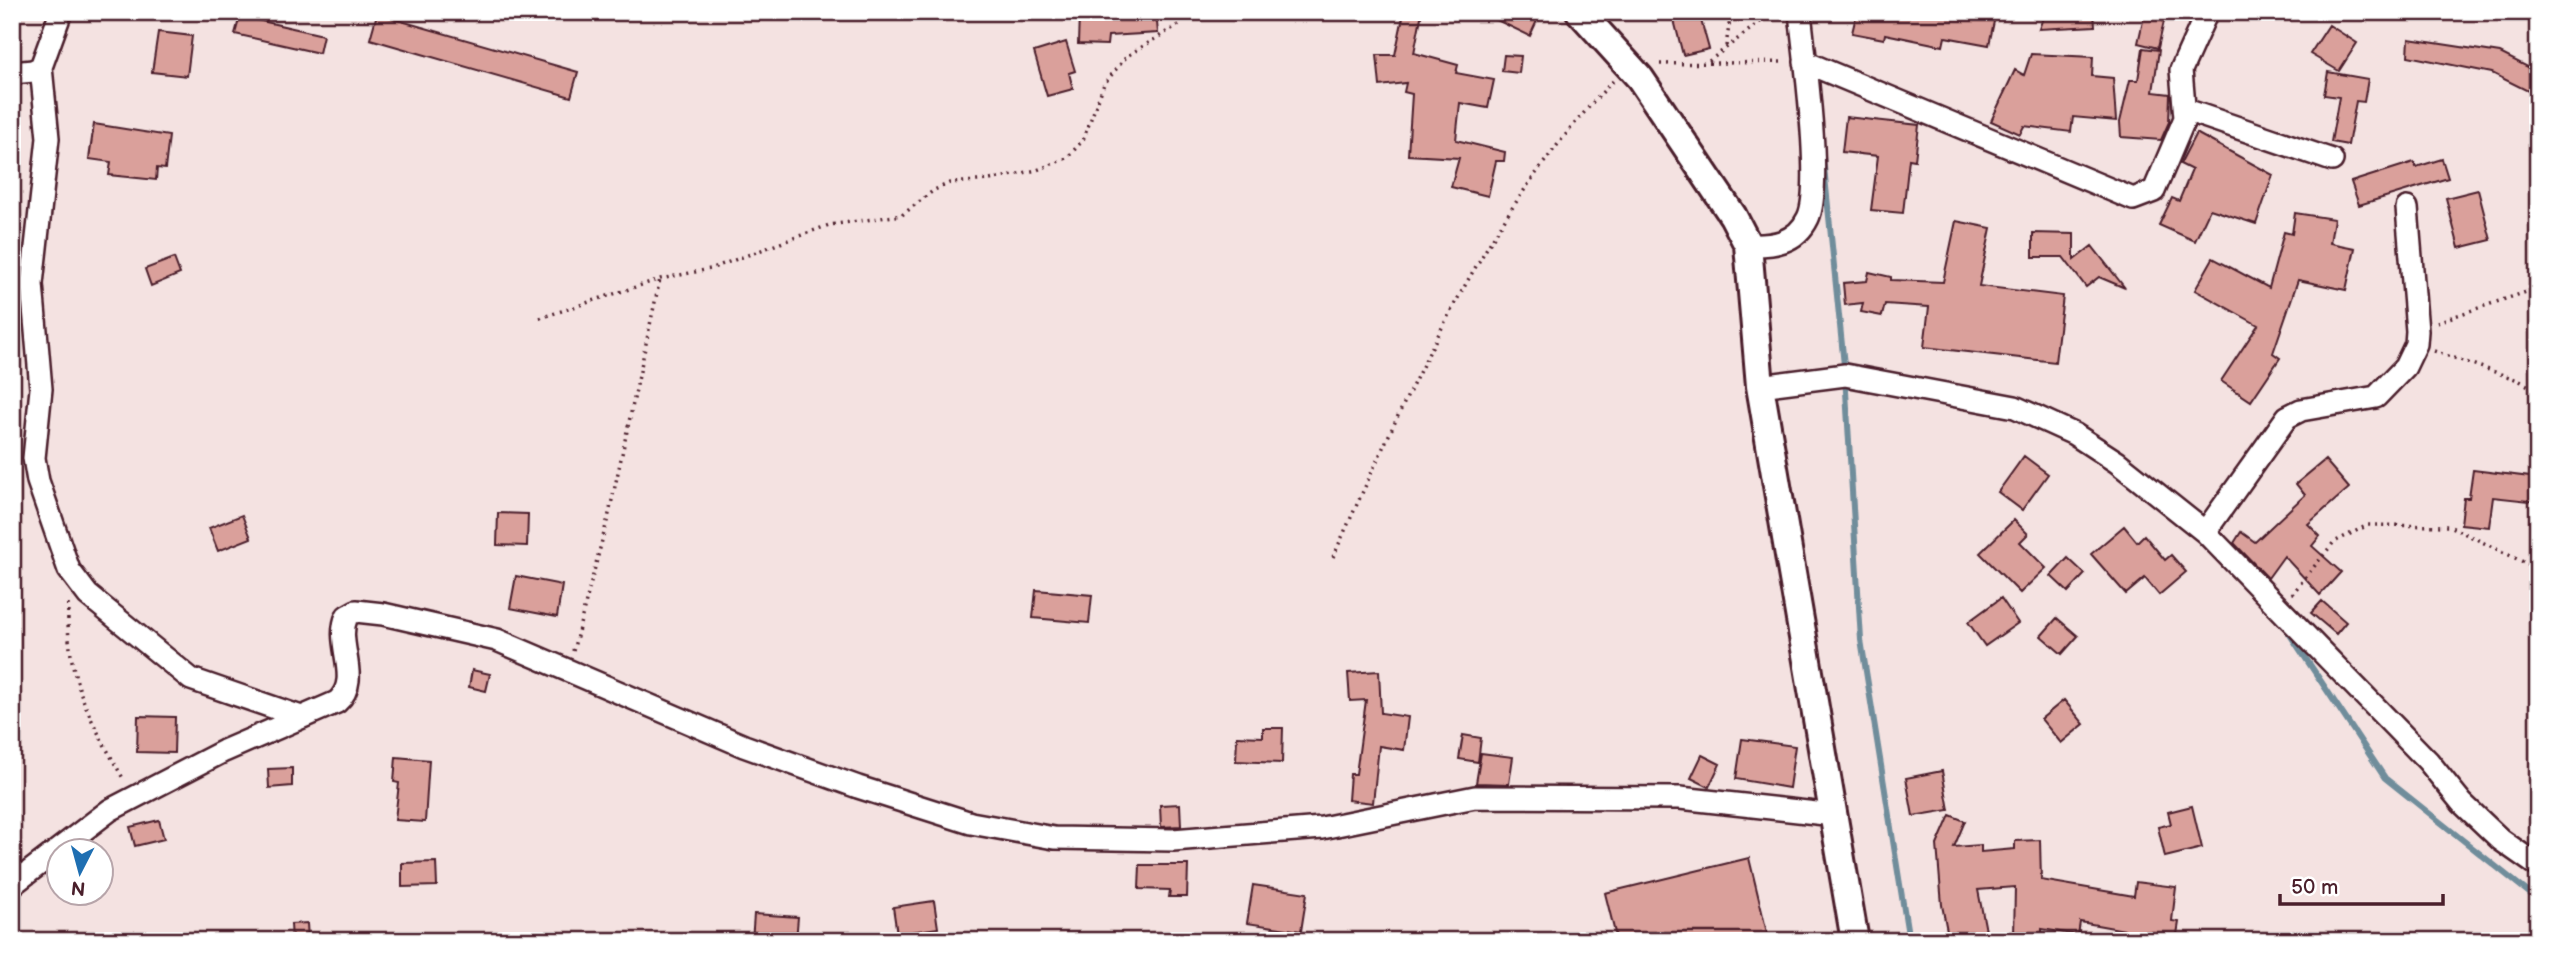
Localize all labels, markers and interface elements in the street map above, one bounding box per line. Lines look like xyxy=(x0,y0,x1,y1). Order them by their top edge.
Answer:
north arrow xyxy=(46,838,116,908)
scale bar xyxy=(2280,862,2443,906)
text: N xyxy=(70,875,87,900)
text: 50 m xyxy=(2291,875,2338,900)

